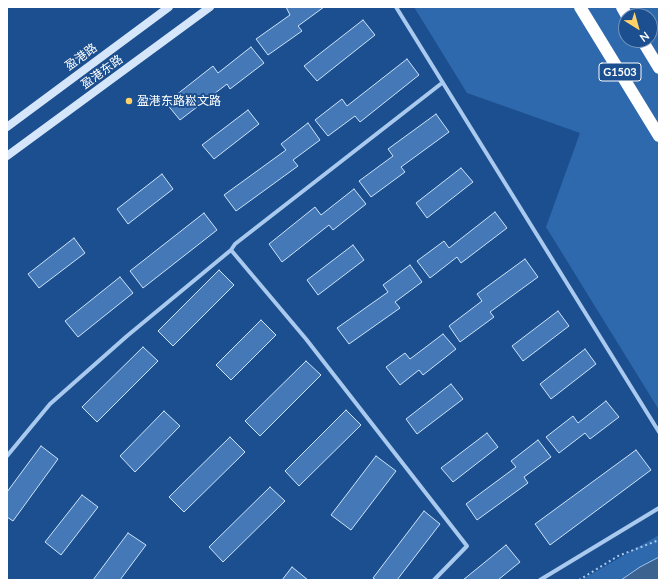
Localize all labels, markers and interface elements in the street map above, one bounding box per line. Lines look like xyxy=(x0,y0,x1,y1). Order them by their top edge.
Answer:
north arrow xyxy=(618,8,658,48)
text: N xyxy=(638,29,652,45)
street label: 盈港路 xyxy=(62,41,100,73)
street label: 盈港东路 xyxy=(78,52,126,92)
road number: G1503 xyxy=(599,63,641,81)
place label: 盈港东路崧文路 xyxy=(137,94,221,108)
marker: 盈港东路崧文路 xyxy=(124,96,134,106)

